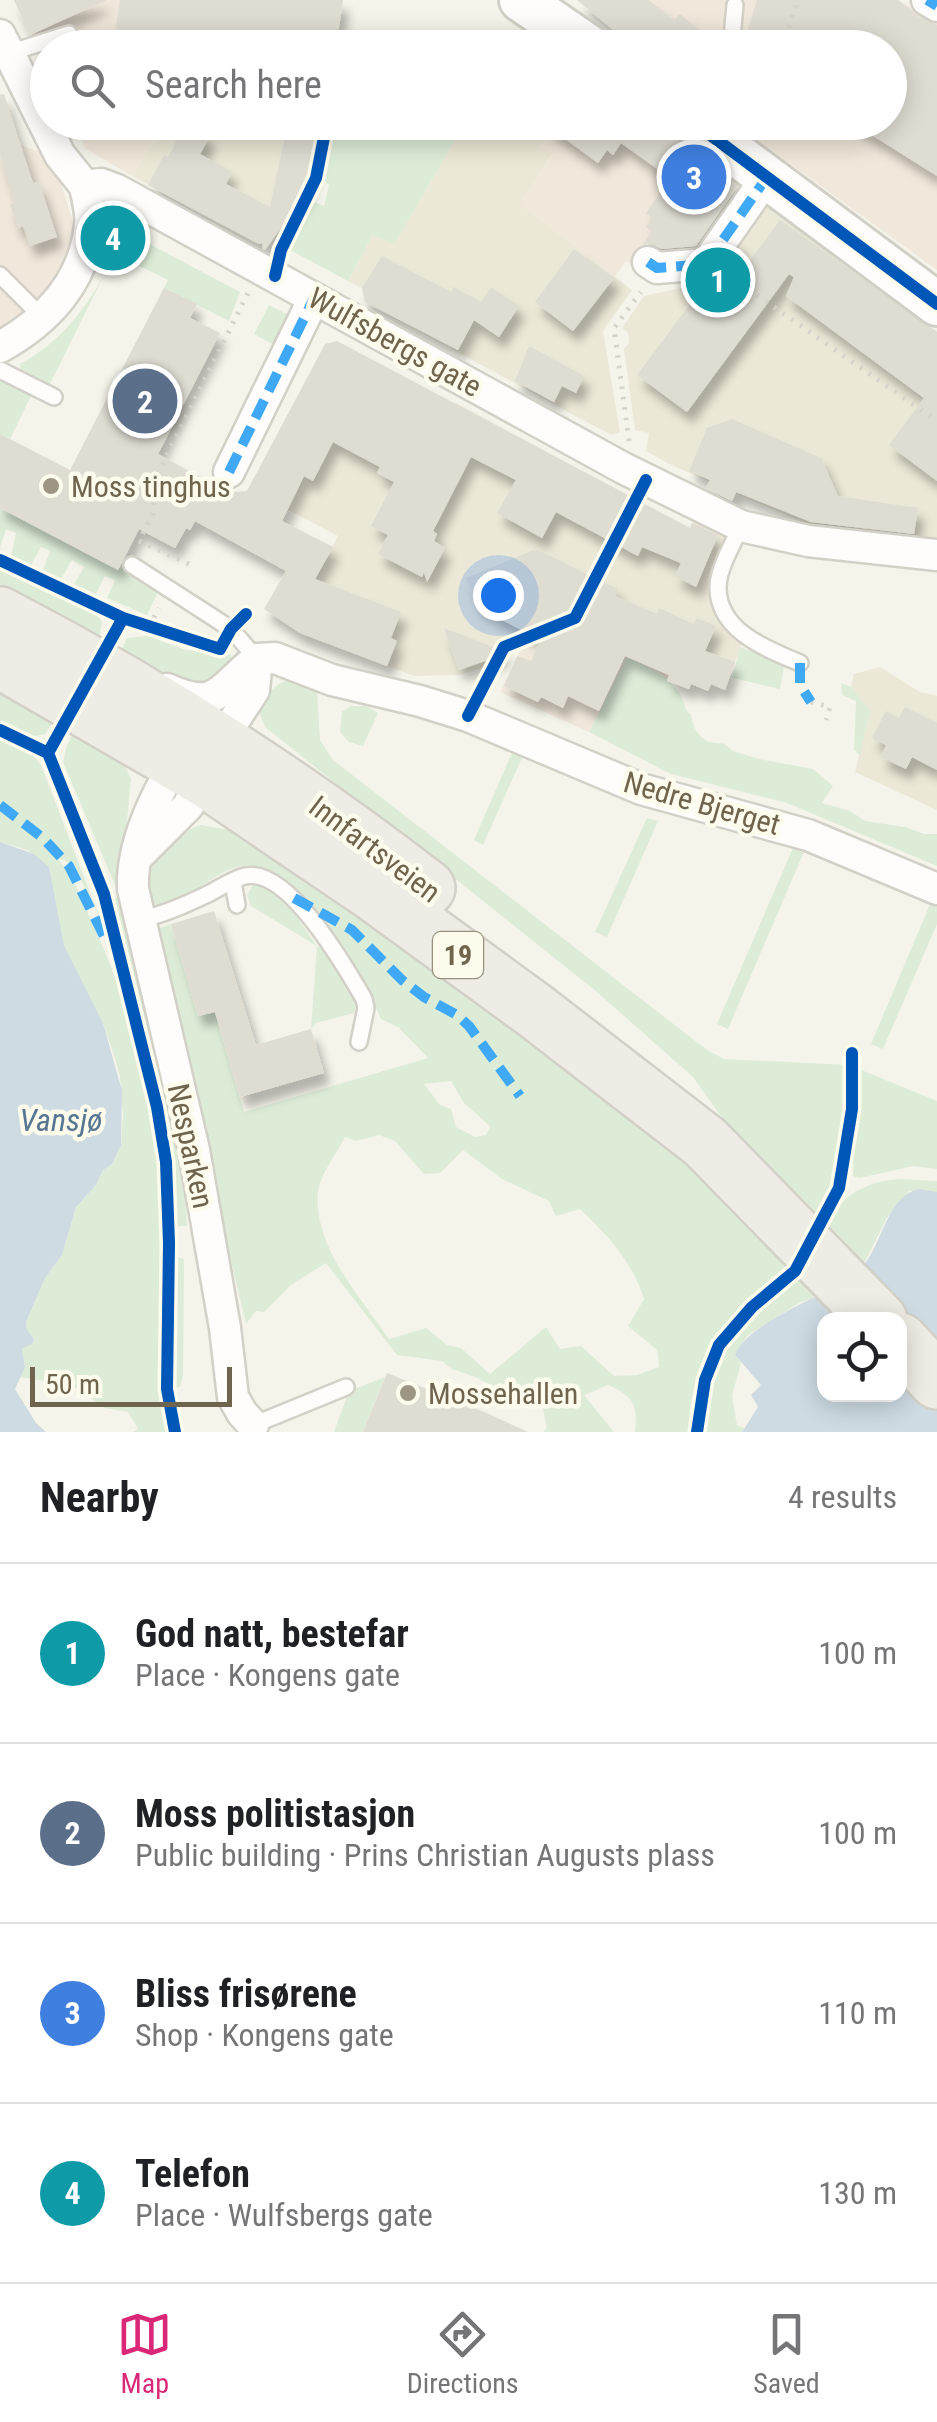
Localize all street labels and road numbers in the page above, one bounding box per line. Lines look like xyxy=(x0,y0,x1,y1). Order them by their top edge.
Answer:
street label: Wulfsbergs gate xyxy=(302,280,488,404)
street label: Nedre Bjerget xyxy=(620,764,784,842)
street label: Innfartsveien xyxy=(303,788,447,910)
road number: 19 xyxy=(433,932,483,978)
street label: Nesparken xyxy=(161,1081,221,1211)

